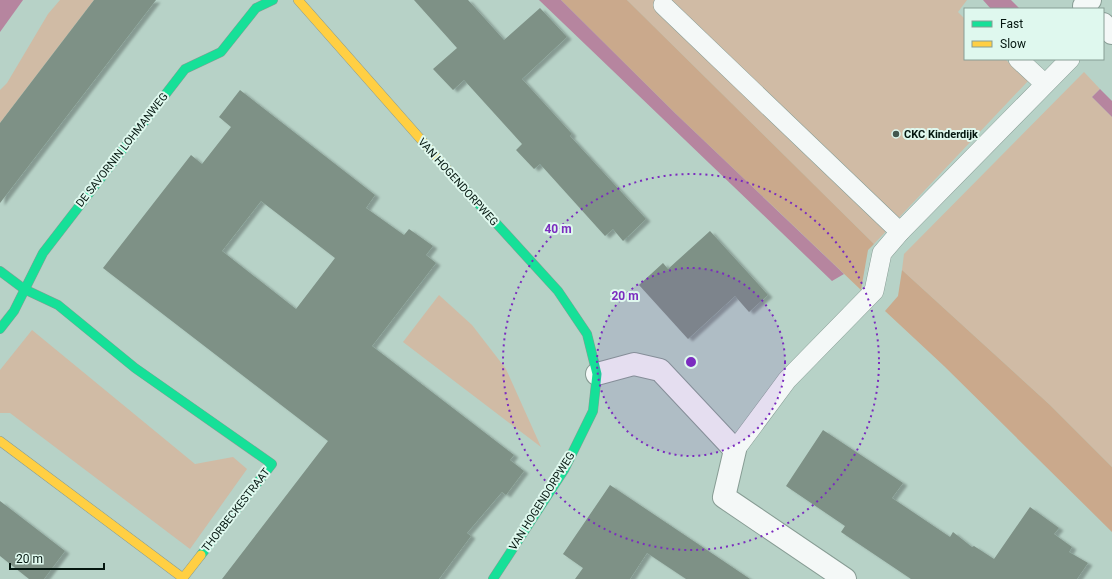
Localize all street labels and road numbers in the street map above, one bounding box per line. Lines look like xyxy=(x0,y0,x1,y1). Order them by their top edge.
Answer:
street label: DE SAVORNIN LOHMANWEG xyxy=(73,90,171,210)
street label: VAN HOGENDORPWEG xyxy=(415,136,501,228)
street label: VAN HOGENDORPWEG xyxy=(506,449,578,553)
street label: THORBECKESTRAAT xyxy=(199,465,273,554)

